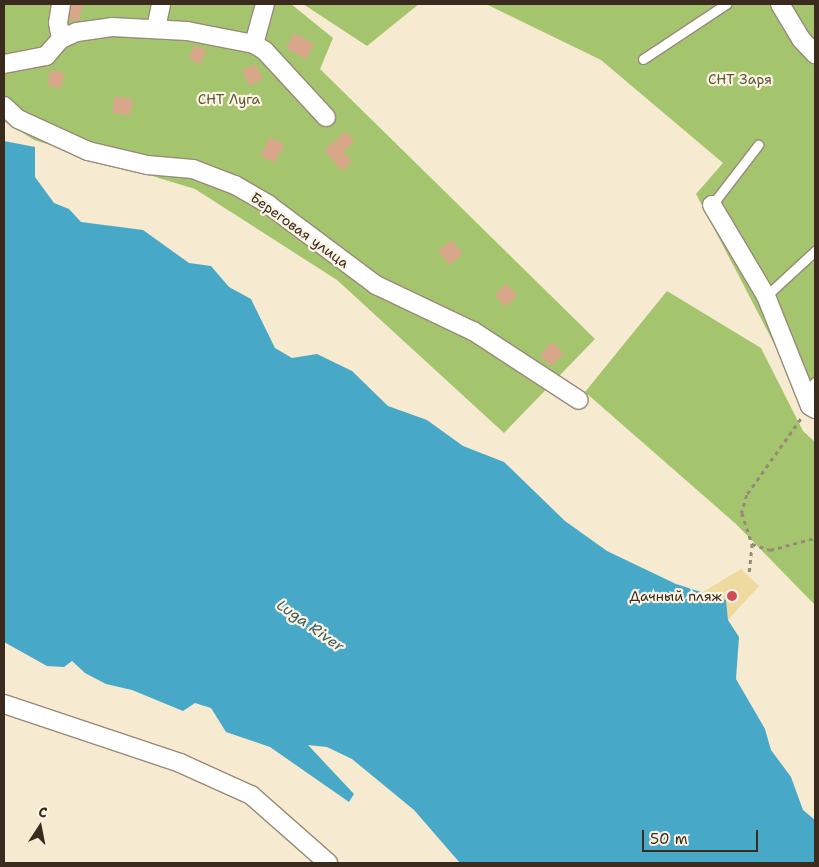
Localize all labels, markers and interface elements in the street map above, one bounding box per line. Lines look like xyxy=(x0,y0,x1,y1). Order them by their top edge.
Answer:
park label: СНТ Заря xyxy=(708,71,772,87)
park label: СНТ Луга xyxy=(198,91,260,107)
street label: Береговая улица xyxy=(248,189,352,271)
place label: Дачный пляж xyxy=(630,588,722,604)
marker: Дачный пляж xyxy=(726,590,738,602)
water label: Luga River xyxy=(273,596,347,656)
north arrow xyxy=(15,802,65,852)
text: С xyxy=(37,803,49,822)
scale bar xyxy=(644,820,760,852)
text: 50 m xyxy=(650,829,688,849)

